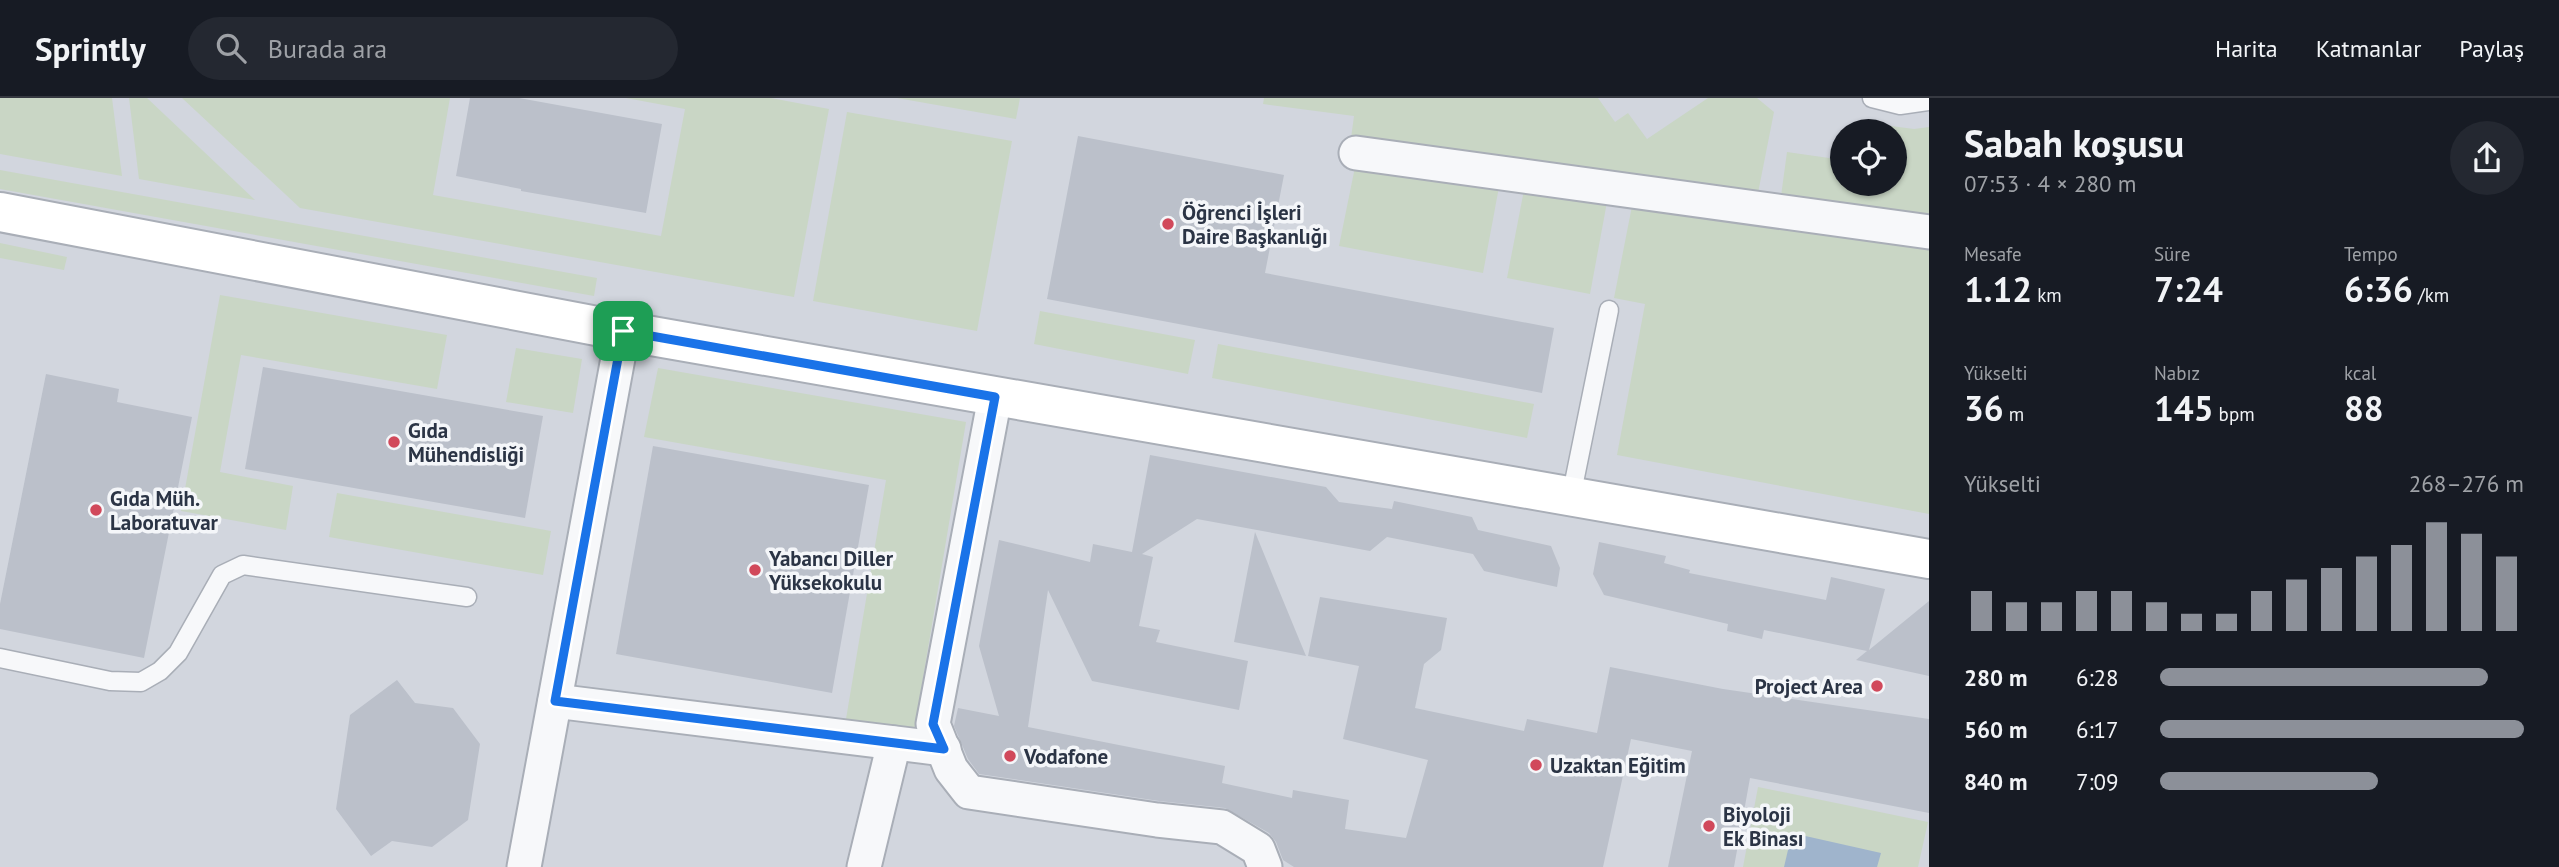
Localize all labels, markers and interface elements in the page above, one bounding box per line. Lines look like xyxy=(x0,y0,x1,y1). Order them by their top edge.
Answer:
search box xyxy=(188,17,678,80)
text: Sprintly xyxy=(35,27,146,70)
icon: search xyxy=(212,29,250,67)
text: Burada ara xyxy=(268,32,387,65)
text: Harita xyxy=(2215,33,2278,64)
text: Katmanlar xyxy=(2316,33,2421,64)
text: Paylaş xyxy=(2459,33,2524,64)
text: Sabah koşusu xyxy=(1964,118,2184,167)
map controls xyxy=(1830,119,1907,196)
button: locate xyxy=(1830,119,1907,196)
button: share xyxy=(2450,121,2524,195)
text: 07:53 · 4 × 280 m xyxy=(1964,169,2136,198)
place label: Öğrenci İşleri Daire Başkanlığı xyxy=(1182,199,1328,250)
marker: Öğrenci İşleri Daire Başkanlığı xyxy=(1160,216,1176,232)
text: Mesafe xyxy=(1964,242,2022,266)
text: Süre xyxy=(2154,242,2190,266)
text: Tempo xyxy=(2344,242,2398,266)
text: 1.12 xyxy=(1964,266,2032,312)
text: 7:24 xyxy=(2154,266,2223,312)
text: 6:36 xyxy=(2344,266,2413,312)
text: km xyxy=(2032,283,2062,307)
text: /km xyxy=(2413,283,2449,307)
pin xyxy=(593,301,653,361)
icon: arrive xyxy=(604,312,642,350)
text: Yükselti xyxy=(1964,361,2028,385)
text: Nabız xyxy=(2154,361,2200,385)
text: kcal xyxy=(2344,361,2376,385)
text: 36 xyxy=(1964,385,2004,431)
text: 145 xyxy=(2154,385,2214,431)
text: 88 xyxy=(2344,385,2384,431)
text: m xyxy=(2004,402,2024,426)
text: bpm xyxy=(2214,402,2255,426)
place label: Gıda Mühendisliği xyxy=(408,417,524,468)
marker: Gıda Mühendisliği xyxy=(386,434,402,450)
text: Yükselti xyxy=(1964,469,2041,498)
text: 268–276 m xyxy=(2409,469,2524,498)
place label: Gıda Müh. Laboratuvar xyxy=(110,485,219,536)
marker: Gıda Müh. Laboratuvar xyxy=(88,502,104,518)
place label: Yabancı Diller Yüksekokulu xyxy=(768,545,894,596)
marker: Yabancı Diller Yüksekokulu xyxy=(747,562,763,578)
text: 280 m xyxy=(1964,663,2027,692)
text: 6:28 xyxy=(2076,663,2119,692)
place label: Project Area xyxy=(1755,673,1863,700)
marker: Project Area xyxy=(1869,678,1885,694)
text: 560 m xyxy=(1964,715,2027,744)
text: 6:17 xyxy=(2076,715,2119,744)
place label: Vodafone xyxy=(1023,743,1108,770)
marker: Vodafone xyxy=(1002,748,1018,764)
place label: Uzaktan Eğitim xyxy=(1550,752,1686,779)
marker: Uzaktan Eğitim xyxy=(1528,757,1544,773)
text: 840 m xyxy=(1964,767,2027,796)
text: 7:09 xyxy=(2076,767,2119,796)
place label: Biyoloji Ek Binası xyxy=(1723,801,1803,852)
marker: Biyoloji Ek Binası xyxy=(1701,818,1717,834)

